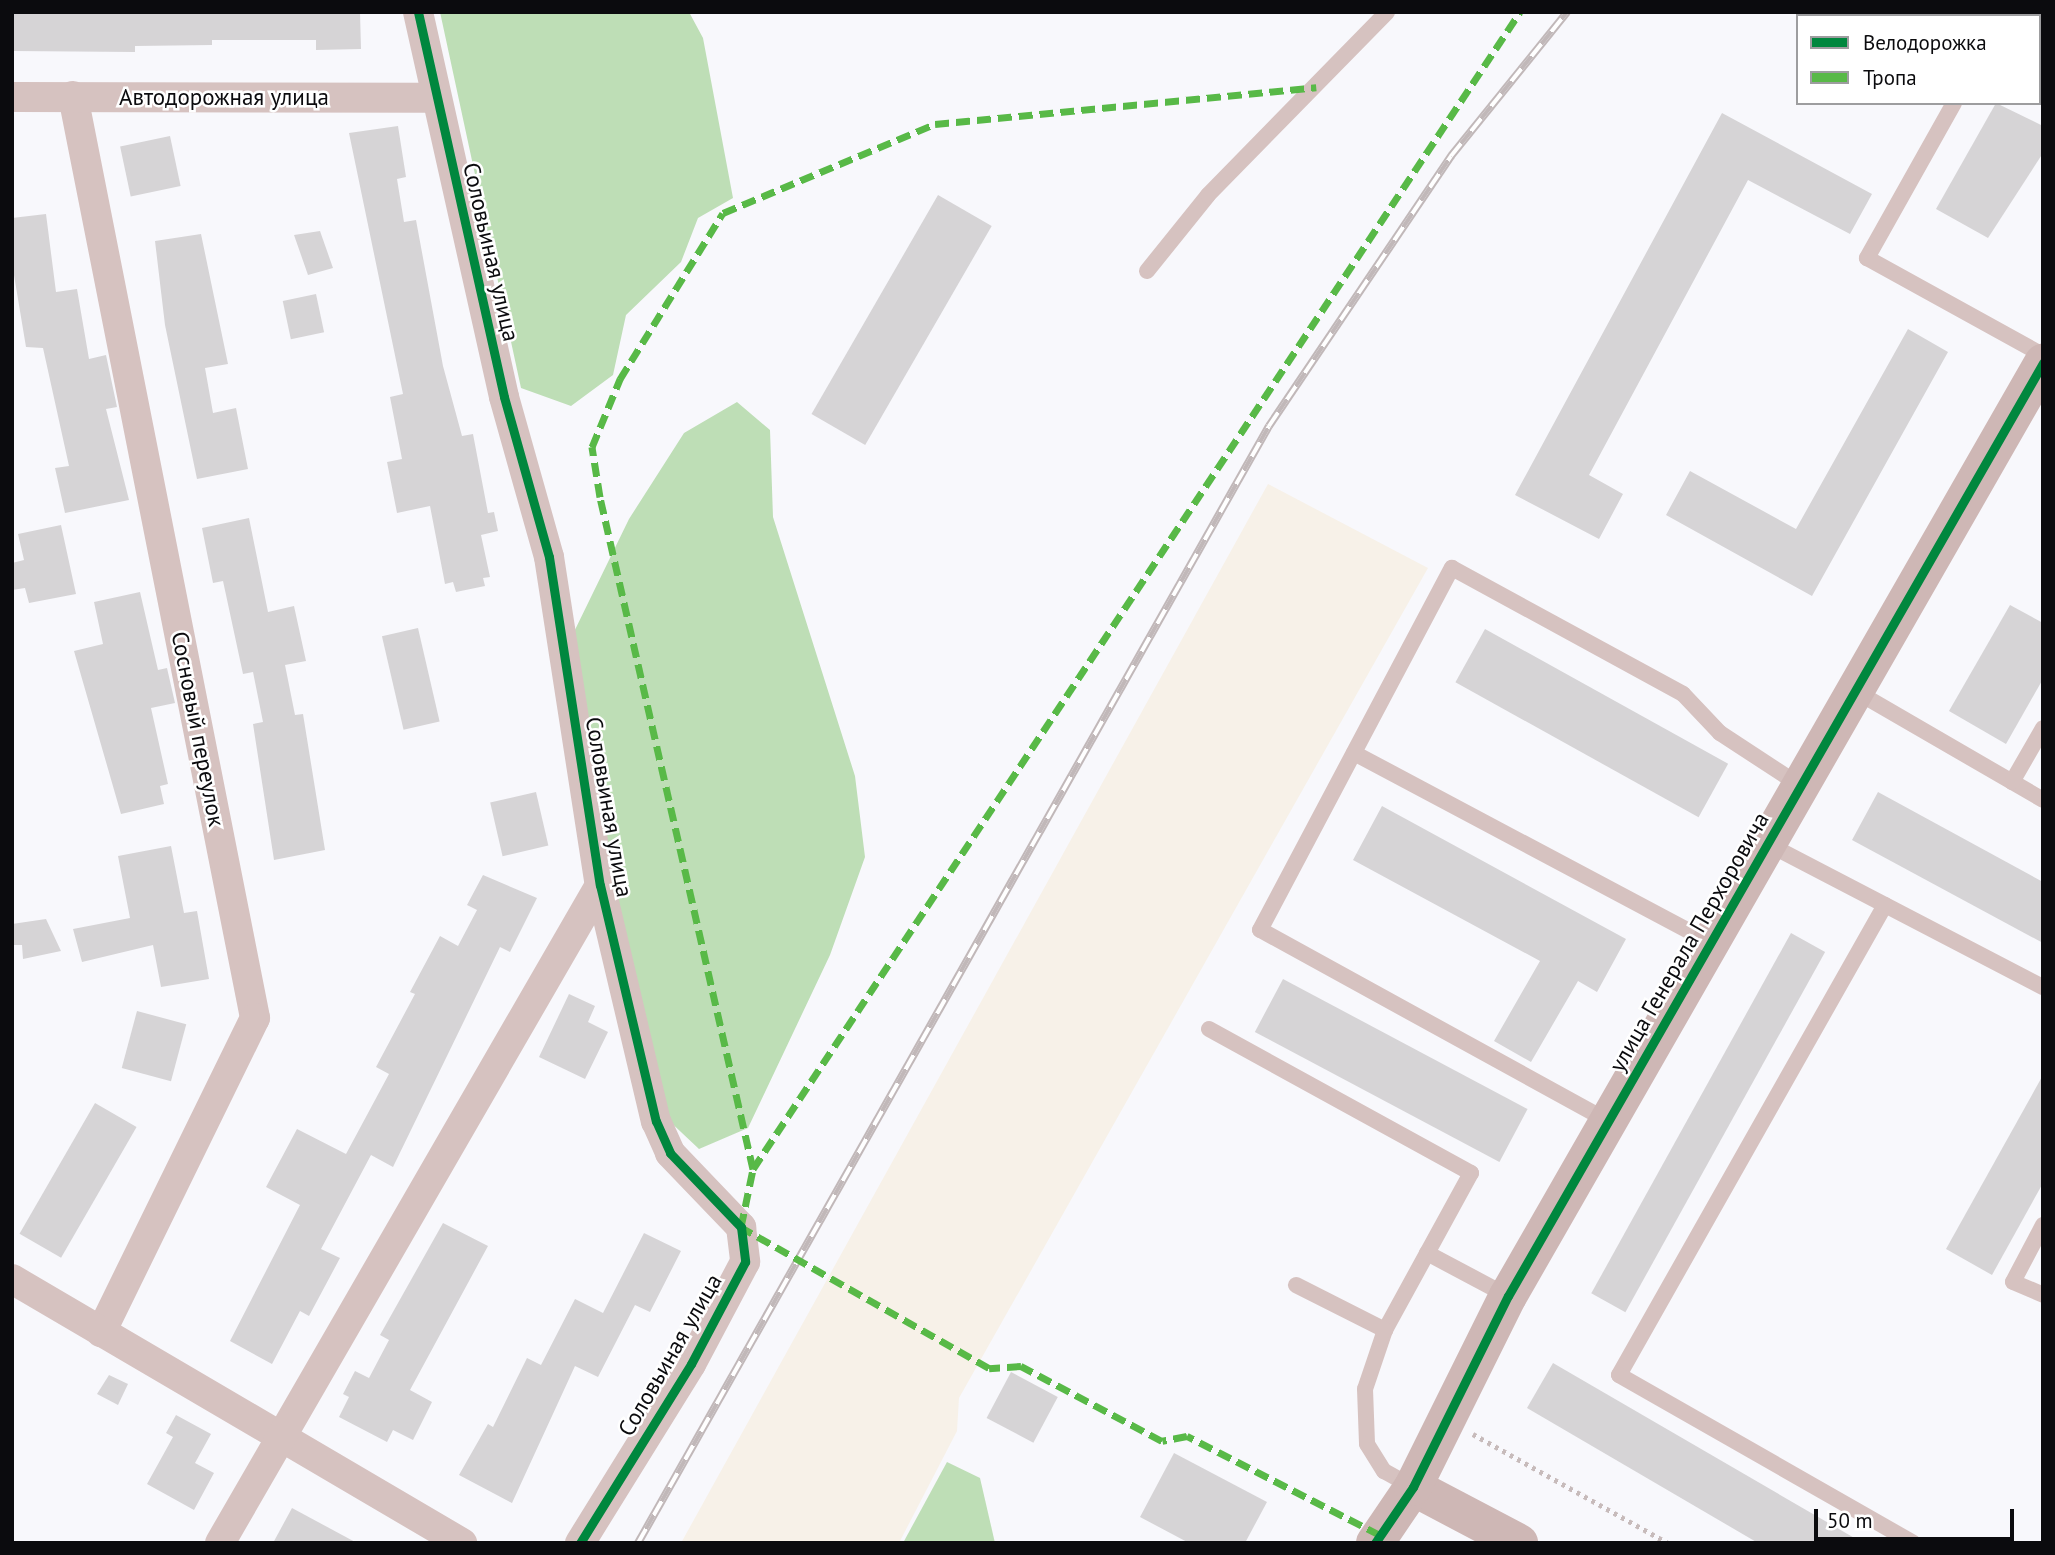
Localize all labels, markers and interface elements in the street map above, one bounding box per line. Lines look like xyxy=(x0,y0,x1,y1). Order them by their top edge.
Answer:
legend xyxy=(1796,14,2041,105)
text: Велодорожка xyxy=(1863,29,1987,56)
text: Тропа xyxy=(1863,64,1917,91)
street label: Автодорожная улица xyxy=(119,83,329,111)
street label: Соловьиная улица xyxy=(457,160,525,344)
street label: Сосновый переулок xyxy=(166,629,230,829)
street label: Соловьиная улица xyxy=(580,715,638,899)
street label: улица Генерала Перхоровича xyxy=(1603,807,1775,1077)
street label: Соловьиная улица xyxy=(612,1269,728,1441)
scale bar xyxy=(1817,1496,2016,1540)
text: 50 m xyxy=(1827,1507,1873,1534)

